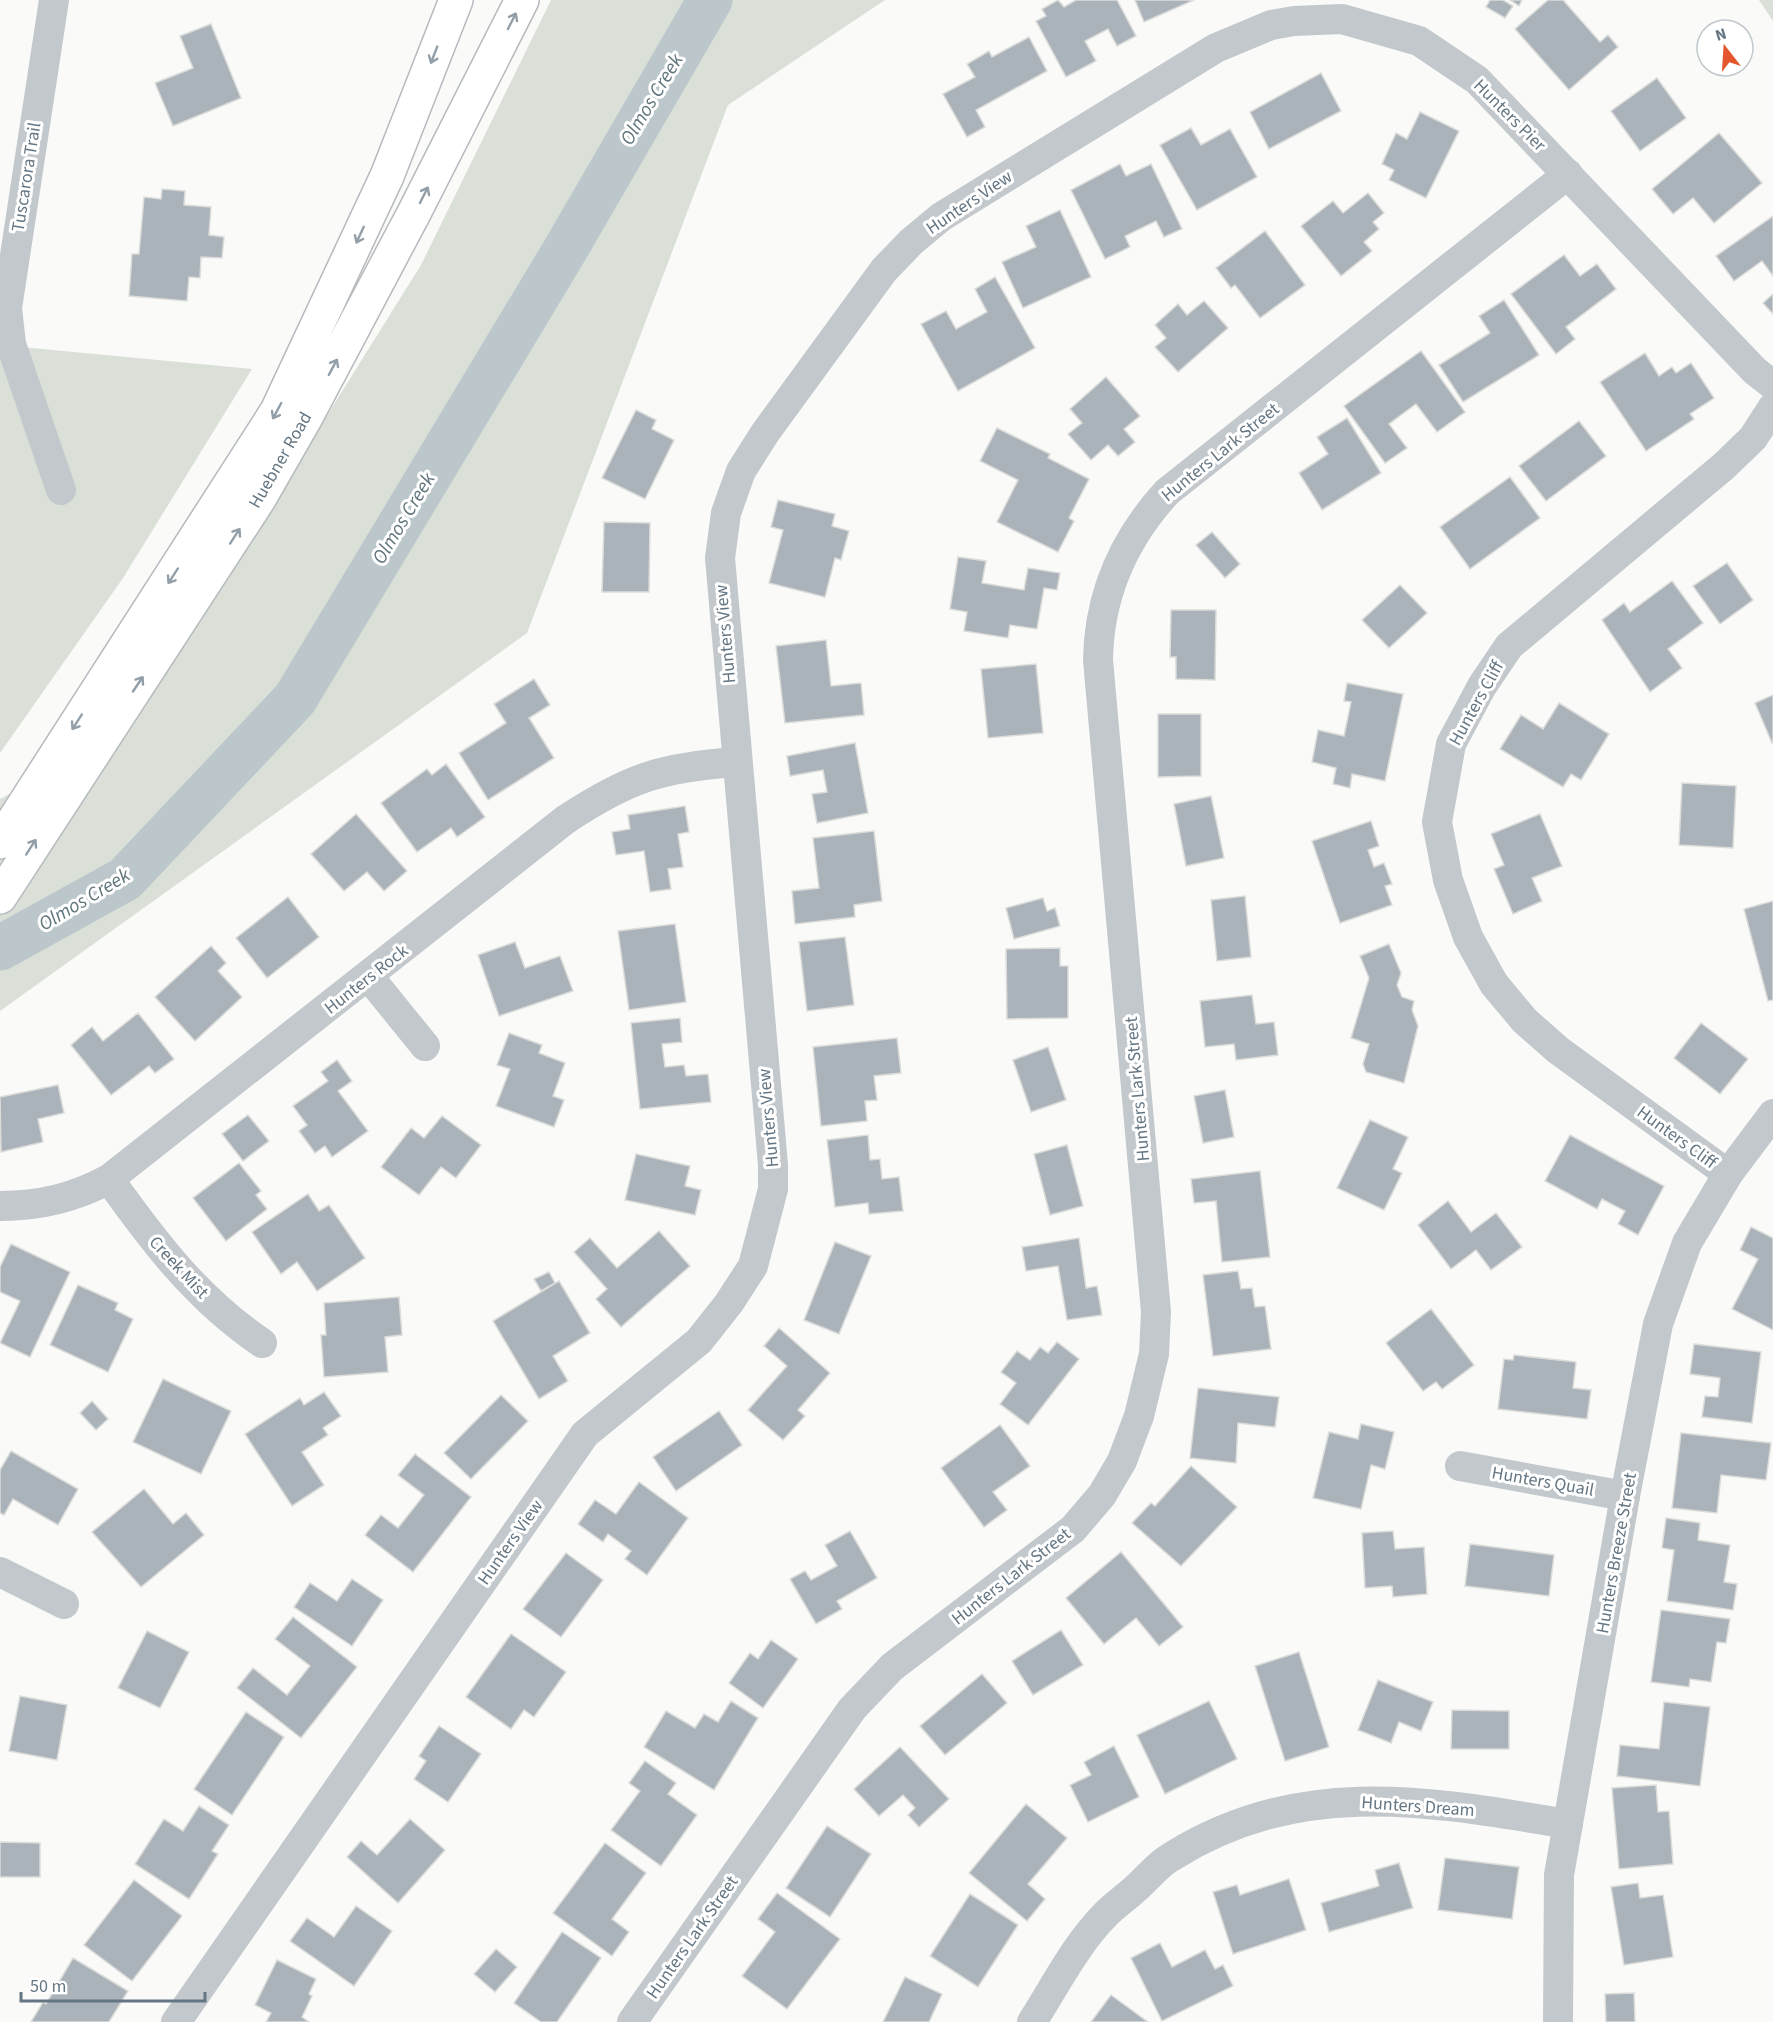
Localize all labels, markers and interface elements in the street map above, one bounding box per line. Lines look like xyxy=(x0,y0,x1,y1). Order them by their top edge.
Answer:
one-way arrow xyxy=(507,12,518,30)
north arrow xyxy=(1695,18,1755,78)
text: N xyxy=(1713,23,1729,47)
one-way arrow xyxy=(428,45,439,63)
water label: Olmos Creek xyxy=(614,48,690,151)
street label: Hunters Pier xyxy=(1468,74,1552,158)
street label: Tuscarora Trail xyxy=(6,121,47,234)
street label: Hunters View xyxy=(921,164,1017,240)
one-way arrow xyxy=(418,186,430,204)
one-way arrow xyxy=(353,225,365,243)
one-way arrow xyxy=(327,358,339,376)
street label: Hunters Lark Street xyxy=(1156,397,1285,508)
one-way arrow xyxy=(271,402,283,419)
street label: Huebner Road xyxy=(243,407,318,513)
water label: Olmos Creek xyxy=(366,467,442,570)
one-way arrow xyxy=(229,528,241,544)
one-way arrow xyxy=(167,567,179,584)
street label: Hunters View xyxy=(709,583,742,684)
street label: Hunters Cliff xyxy=(1443,656,1510,750)
one-way arrow xyxy=(132,676,144,693)
one-way arrow xyxy=(71,714,83,730)
one-way arrow xyxy=(25,839,37,856)
water label: Olmos Creek xyxy=(33,861,136,938)
street label: Hunters Rock xyxy=(319,939,414,1020)
street label: Hunters Lark Street xyxy=(1119,1016,1156,1162)
street label: Hunters View xyxy=(752,1067,785,1168)
street label: Hunters Cliff xyxy=(1632,1100,1722,1175)
street label: Creek Mist xyxy=(143,1230,214,1304)
street label: Hunters Quail xyxy=(1490,1460,1596,1503)
street label: Hunters Breeze Street xyxy=(1590,1471,1643,1636)
street label: Hunters View xyxy=(472,1494,549,1590)
street label: Hunters Lark Street xyxy=(946,1522,1076,1631)
street label: Hunters Dream xyxy=(1361,1790,1475,1823)
street label: Hunters Lark Street xyxy=(641,1871,744,2004)
scale bar xyxy=(21,1965,206,2003)
text: 50 m xyxy=(30,1974,66,1999)

